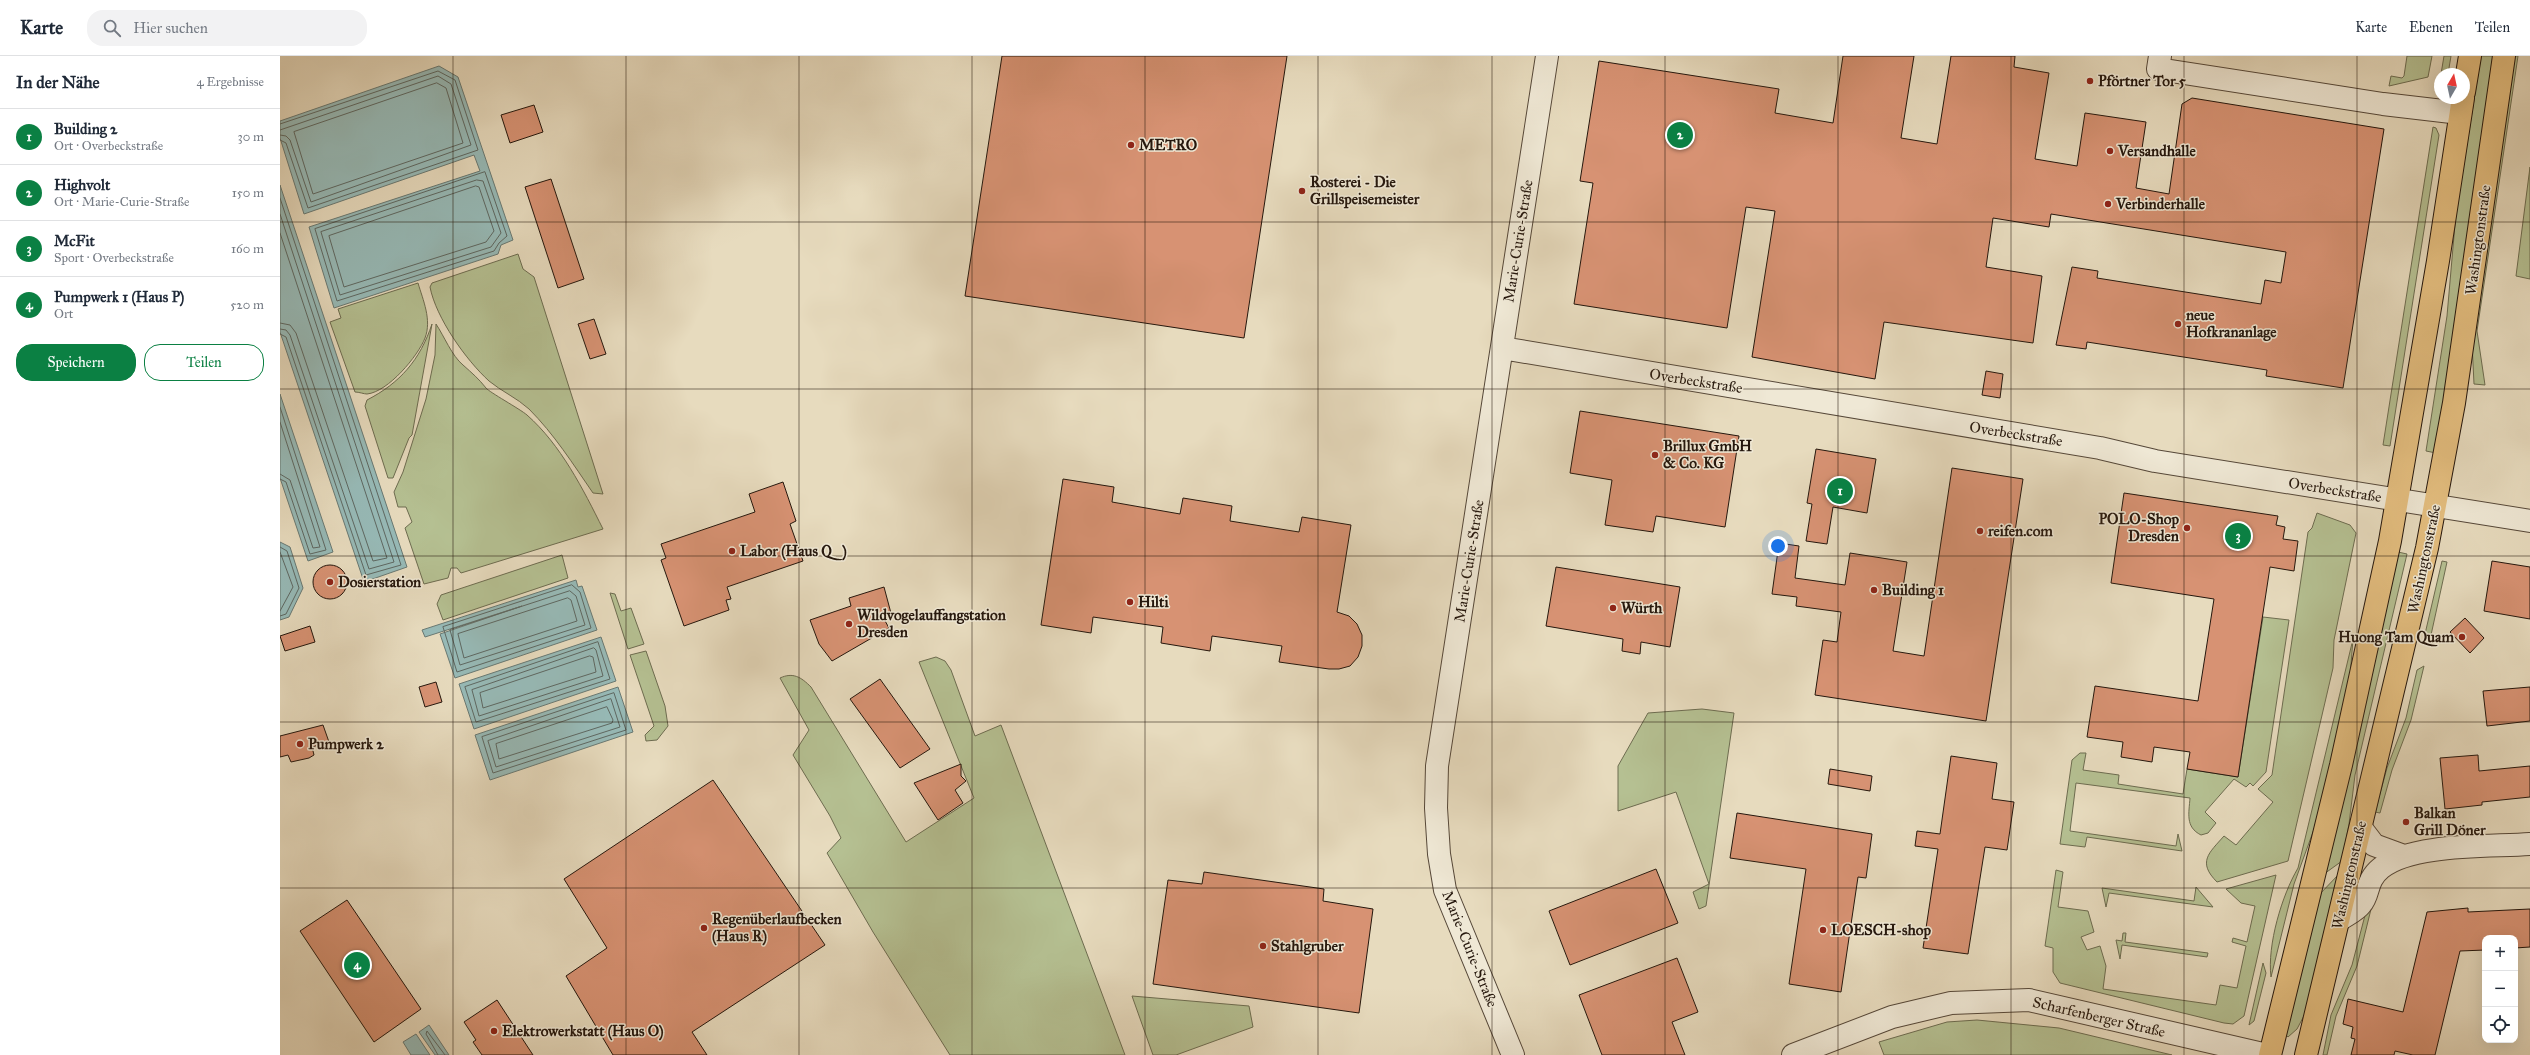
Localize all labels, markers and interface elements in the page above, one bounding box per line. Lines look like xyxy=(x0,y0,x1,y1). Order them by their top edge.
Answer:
search box xyxy=(87,10,367,46)
text: Karte xyxy=(20,16,63,39)
icon: search xyxy=(101,17,123,39)
text: Hier suchen xyxy=(133,19,208,37)
text: Karte xyxy=(2355,19,2387,36)
text: Ebenen xyxy=(2409,19,2453,36)
text: Teilen xyxy=(2475,19,2510,36)
north arrow xyxy=(2434,68,2470,104)
text: In der Nähe xyxy=(16,72,100,93)
place label: Pförtner Tor 5 xyxy=(2098,72,2186,90)
text: 4 Ergebnisse xyxy=(197,74,264,90)
marker: Pförtner Tor 5 xyxy=(2085,76,2095,86)
text: Building 2 xyxy=(54,120,117,138)
pin: 2 xyxy=(1667,120,1693,150)
text: 1 xyxy=(26,129,32,145)
text: 30 m xyxy=(238,129,264,145)
place label: METRO xyxy=(1139,136,1197,154)
text: Ort · Overbeckstraße xyxy=(54,138,163,154)
marker: METRO xyxy=(1126,140,1136,150)
place label: Versandhalle xyxy=(2117,142,2196,160)
marker: Versandhalle xyxy=(2105,146,2115,156)
place label: Rosterei - Die Grillspeisemeister xyxy=(1310,173,1420,209)
text: Highvolt xyxy=(54,176,110,194)
street label: Marie-Curie-Straße xyxy=(1499,178,1537,304)
street label: Washingtonstraße xyxy=(2461,184,2495,296)
text: 2 xyxy=(26,185,32,201)
text: 150 m xyxy=(232,185,264,201)
marker: Rosterei - Die Grillspeisemeister xyxy=(1297,186,1307,196)
text: Ort · Marie-Curie-Straße xyxy=(54,194,189,210)
place label: Verbinderhalle xyxy=(2115,195,2206,213)
marker: Verbinderhalle xyxy=(2103,199,2113,209)
text: McFit xyxy=(54,232,95,250)
text: 3 xyxy=(26,241,32,257)
text: 160 m xyxy=(231,241,264,257)
text: Sport · Overbeckstraße xyxy=(54,250,174,266)
text: Pumpwerk 1 (Haus P) xyxy=(54,288,184,306)
text: 4 xyxy=(25,297,33,313)
text: 520 m xyxy=(230,297,264,313)
text: Ort xyxy=(54,306,73,322)
place label: neue Hofkrananlage xyxy=(2186,306,2277,342)
marker: neue Hofkrananlage xyxy=(2173,319,2183,329)
button: Speichern xyxy=(16,344,136,381)
button: Teilen xyxy=(144,344,264,381)
street label: Overbeckstraße xyxy=(1648,365,1744,397)
street label: Overbeckstraße xyxy=(1968,418,2064,450)
place label: Brillux GmbH & Co. KG xyxy=(1663,437,1752,472)
marker: Brillux GmbH & Co. KG xyxy=(1650,450,1660,460)
street label: Overbeckstraße xyxy=(2287,474,2383,506)
pin: 1 xyxy=(1827,476,1853,506)
street label: Marie-Curie-Straße xyxy=(1450,498,1488,624)
street label: Washingtonstraße xyxy=(2404,503,2444,615)
place label: POLO-Shop Dresden xyxy=(2098,510,2180,545)
pin: 3 xyxy=(2225,521,2251,551)
place label: reifen.com xyxy=(1987,522,2053,540)
marker: POLO-Shop Dresden xyxy=(2182,523,2192,533)
marker: reifen.com xyxy=(1975,526,1985,536)
your location xyxy=(1768,536,1788,556)
place label: Labor (Haus Q) xyxy=(740,542,847,561)
marker: Labor (Haus Q) xyxy=(727,546,737,556)
place label: Dosierstation xyxy=(338,573,422,591)
marker: Dosierstation xyxy=(325,577,335,587)
place label: Building 1 xyxy=(1882,581,1944,600)
marker: Building 1 xyxy=(1869,585,1879,595)
place label: Hilti xyxy=(1138,593,1169,611)
marker: Hilti xyxy=(1125,597,1135,607)
place label: Würth xyxy=(1621,599,1663,617)
marker: Würth xyxy=(1608,603,1618,613)
place label: Wildvogelauffangstation Dresden xyxy=(857,606,1007,641)
marker: Wildvogelauffangstation Dresden xyxy=(844,619,854,629)
place label: Huong Tam Quam xyxy=(2338,628,2454,647)
marker: Huong Tam Quam xyxy=(2457,632,2467,642)
place label: Pumpwerk 2 xyxy=(308,735,384,754)
marker: Pumpwerk 2 xyxy=(295,739,305,749)
place label: Balkan Grill Döner xyxy=(2414,804,2486,839)
marker: Balkan Grill Döner xyxy=(2401,817,2411,827)
street label: Washingtonstraße xyxy=(2328,819,2370,931)
street label: Marie-Curie-Straße xyxy=(1438,888,1502,1010)
place label: Regenüberlaufbecken (Haus R) xyxy=(712,910,842,946)
place label: LOESCH-shop xyxy=(1831,921,1932,940)
marker: Regenüberlaufbecken (Haus R) xyxy=(699,923,709,933)
marker: LOESCH-shop xyxy=(1818,925,1828,935)
map controls xyxy=(2482,935,2518,1043)
button: + xyxy=(2482,935,2518,971)
place label: Stahlgruber xyxy=(1271,937,1344,956)
marker: Stahlgruber xyxy=(1258,941,1268,951)
pin: 4 xyxy=(344,950,370,980)
button: − xyxy=(2482,971,2518,1007)
street label: Scharfenberger Straße xyxy=(2031,993,2167,1041)
button: locate xyxy=(2482,1007,2518,1043)
place label: Elektrowerkstatt (Haus O) xyxy=(502,1022,664,1041)
marker: Elektrowerkstatt (Haus O) xyxy=(489,1026,499,1036)

